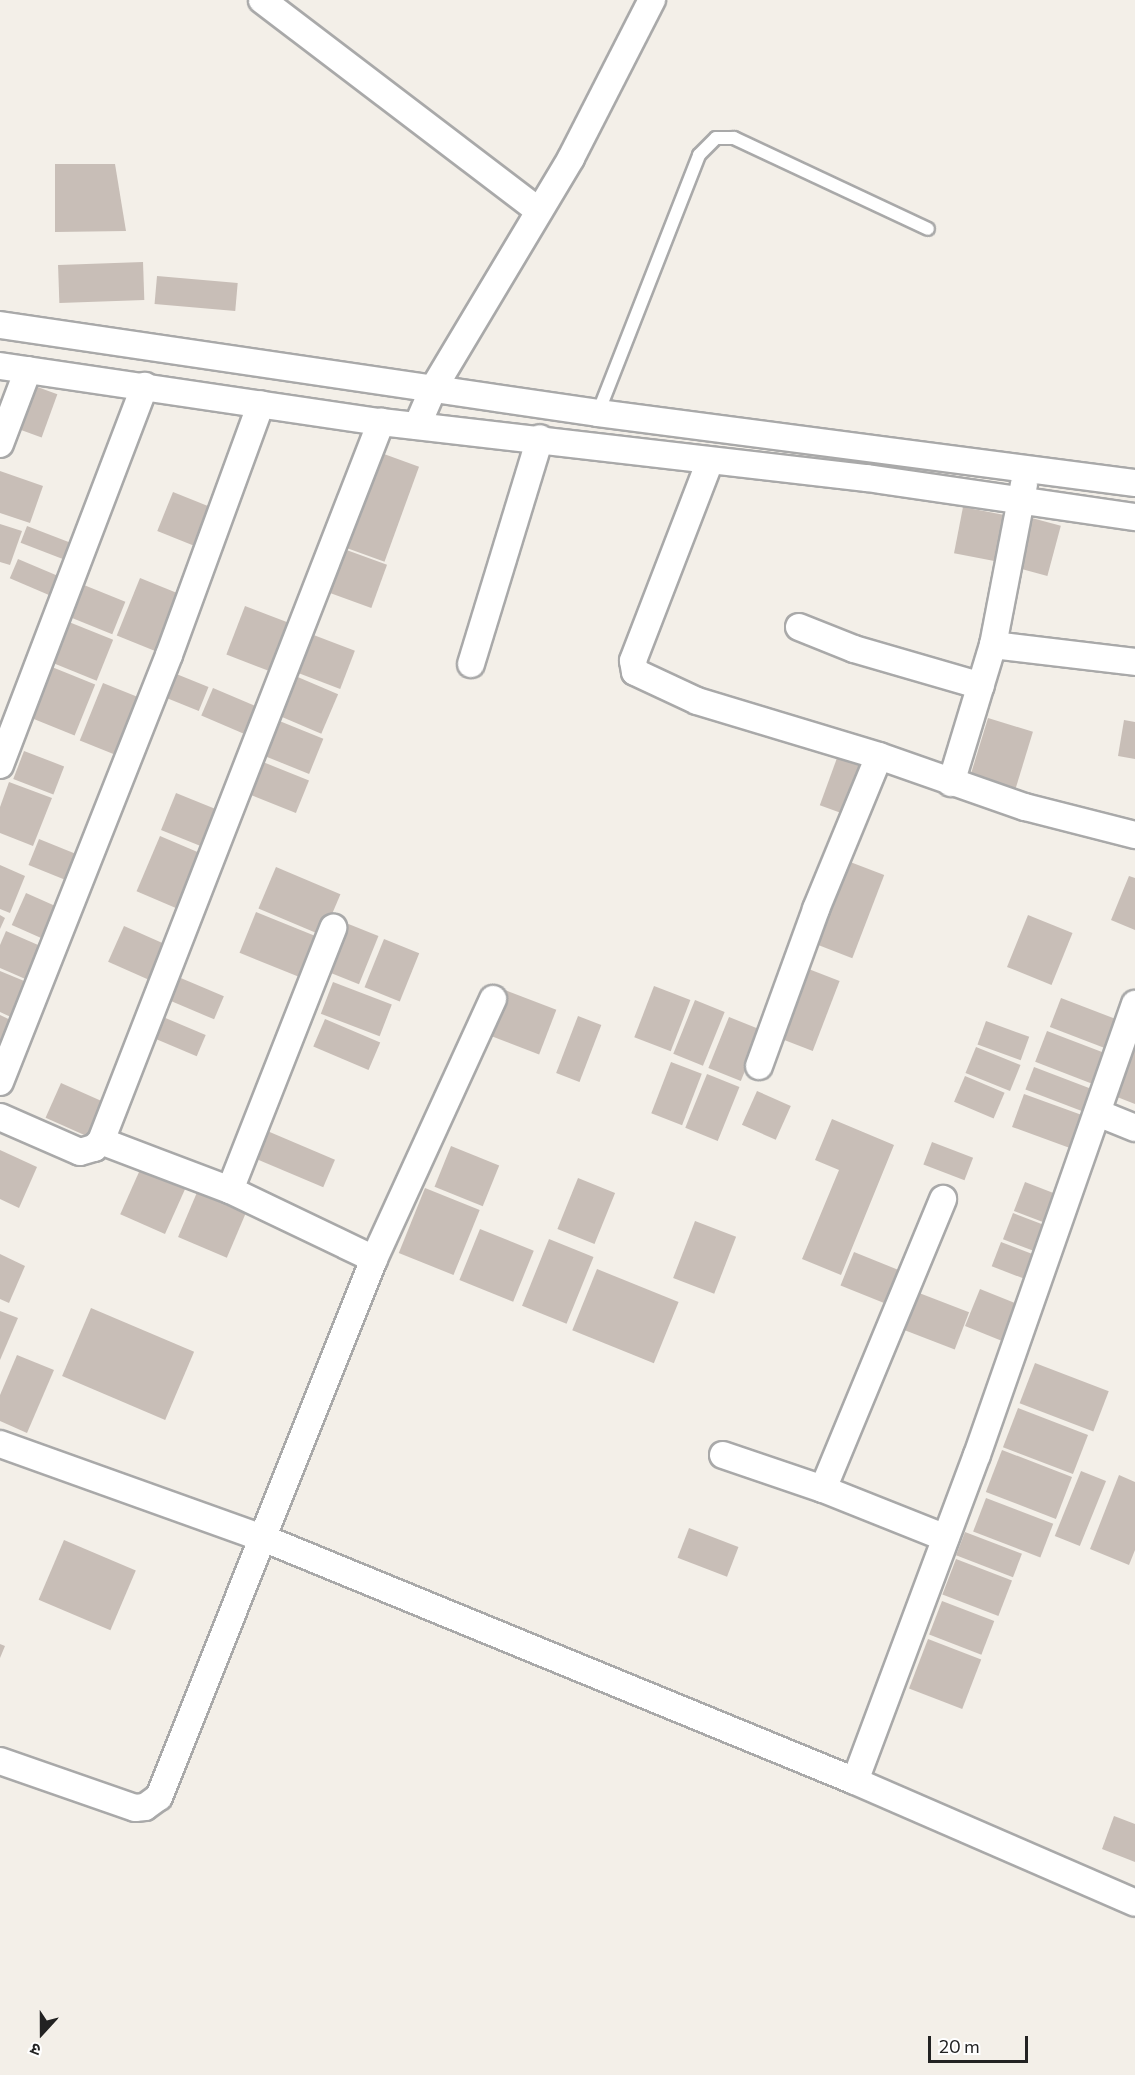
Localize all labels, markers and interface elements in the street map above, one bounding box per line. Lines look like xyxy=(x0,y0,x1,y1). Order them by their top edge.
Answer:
north arrow xyxy=(12,2003,72,2063)
scale bar xyxy=(931,2024,1032,2062)
text: 20 m xyxy=(939,2035,980,2057)
text: उ xyxy=(28,2040,43,2061)

